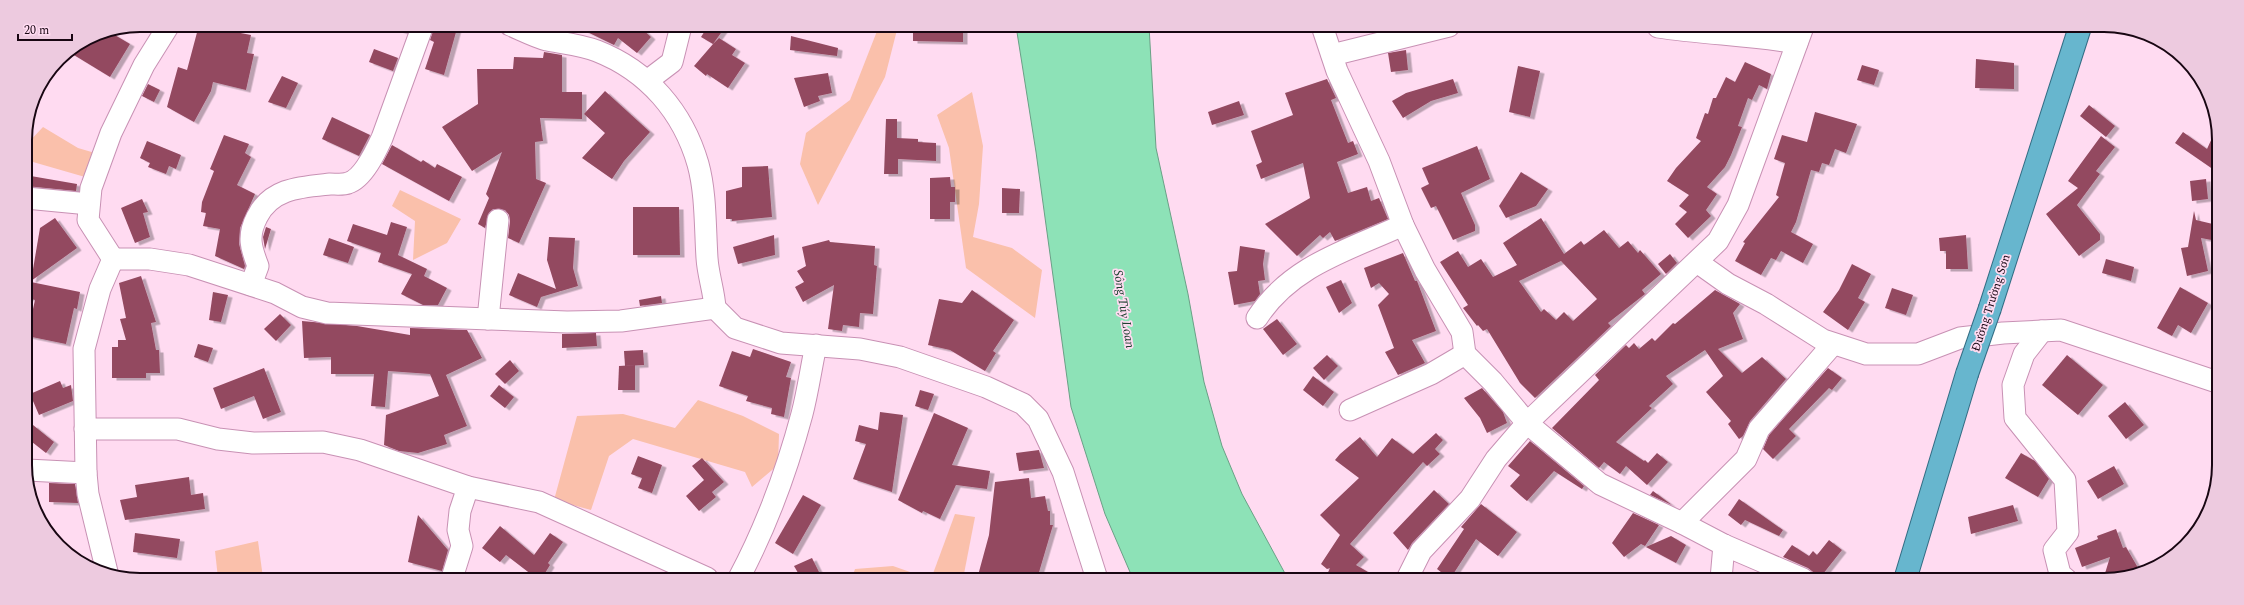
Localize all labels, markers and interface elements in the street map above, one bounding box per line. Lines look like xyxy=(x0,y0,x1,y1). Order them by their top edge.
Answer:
scale bar xyxy=(18,16,72,42)
text: 20 m xyxy=(24,21,49,40)
street label: Đường Trường Sơn xyxy=(1966,252,2016,354)
water label: Sông Túy Loan xyxy=(1108,268,1140,350)

